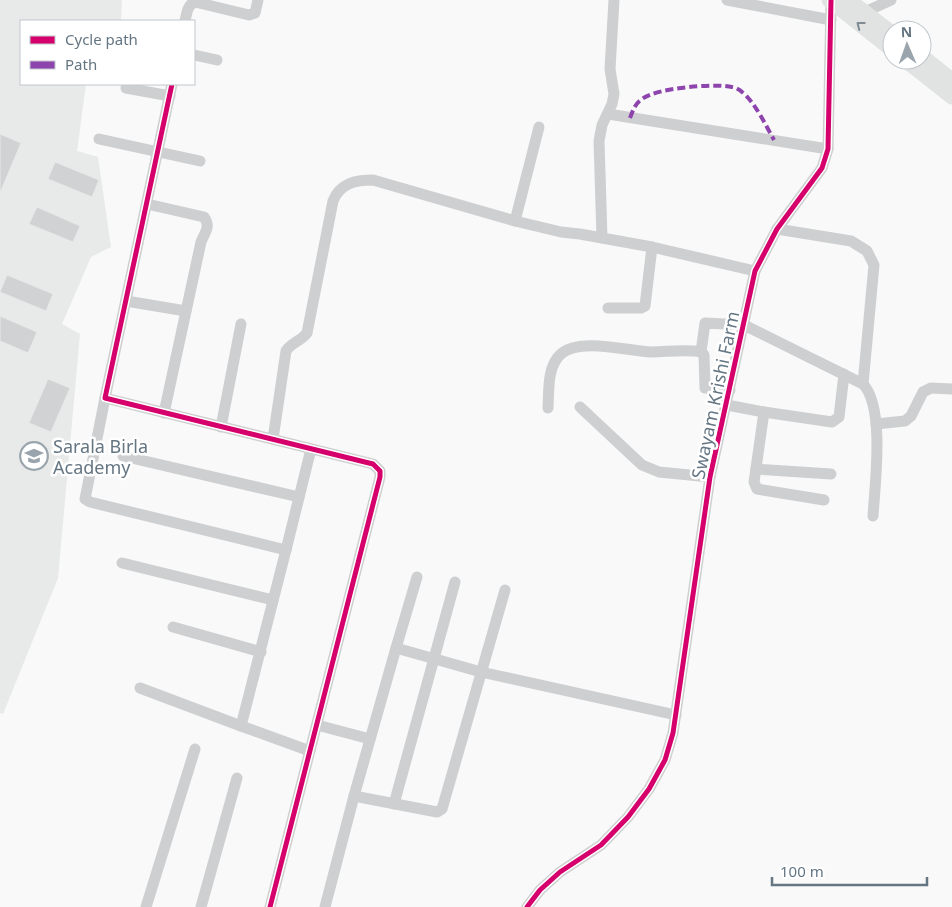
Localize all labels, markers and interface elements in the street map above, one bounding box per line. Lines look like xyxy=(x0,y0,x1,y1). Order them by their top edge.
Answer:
legend xyxy=(20,20,195,85)
north arrow xyxy=(882,20,932,70)
one-way arrow xyxy=(857,22,866,30)
text: N xyxy=(901,22,913,41)
text: Cycle path xyxy=(65,29,138,49)
text: Path xyxy=(65,54,97,74)
street label: Swayam Krishi Farm xyxy=(685,309,745,481)
place label: Sarala Birla Academy xyxy=(53,434,148,479)
school or university icon: Sarala Birla Academy xyxy=(19,441,49,471)
scale bar xyxy=(772,854,927,886)
text: 100 m xyxy=(780,861,824,881)

